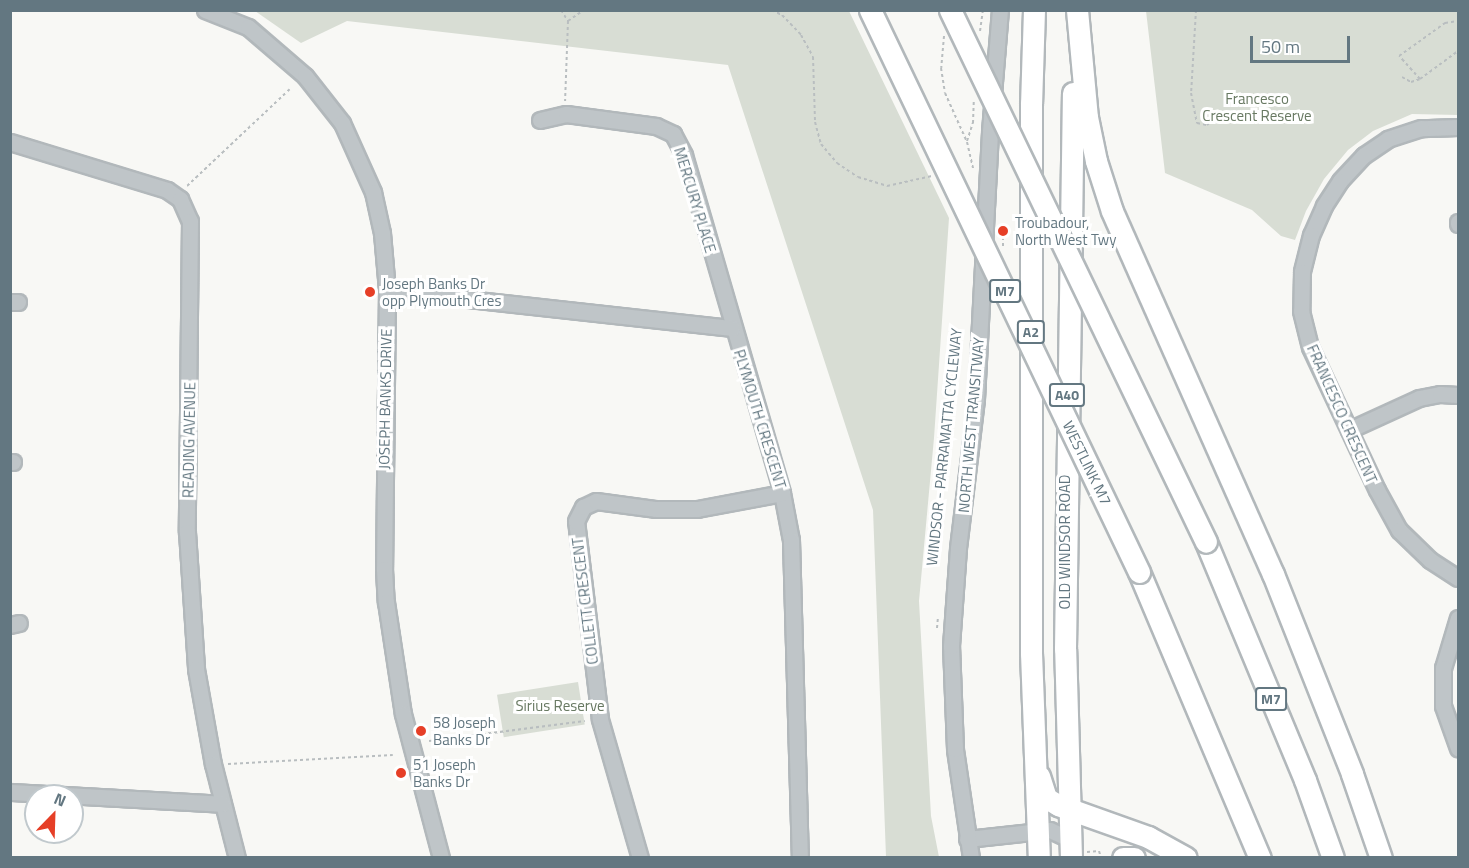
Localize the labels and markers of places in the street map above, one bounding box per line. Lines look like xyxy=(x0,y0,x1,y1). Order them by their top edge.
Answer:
place label: Troubadour, North West Twy xyxy=(1015,213,1116,248)
marker: Troubadour, North West Twy xyxy=(996,224,1010,238)
place label: Joseph Banks Dr opp Plymouth Cres xyxy=(382,274,501,309)
marker: Joseph Banks Dr opp Plymouth Cres xyxy=(363,285,377,299)
place label: 58 Joseph Banks Dr xyxy=(433,713,496,748)
marker: 58 Joseph Banks Dr xyxy=(414,724,428,738)
place label: 51 Joseph Banks Dr xyxy=(413,755,476,790)
marker: 51 Joseph Banks Dr xyxy=(394,766,408,780)

